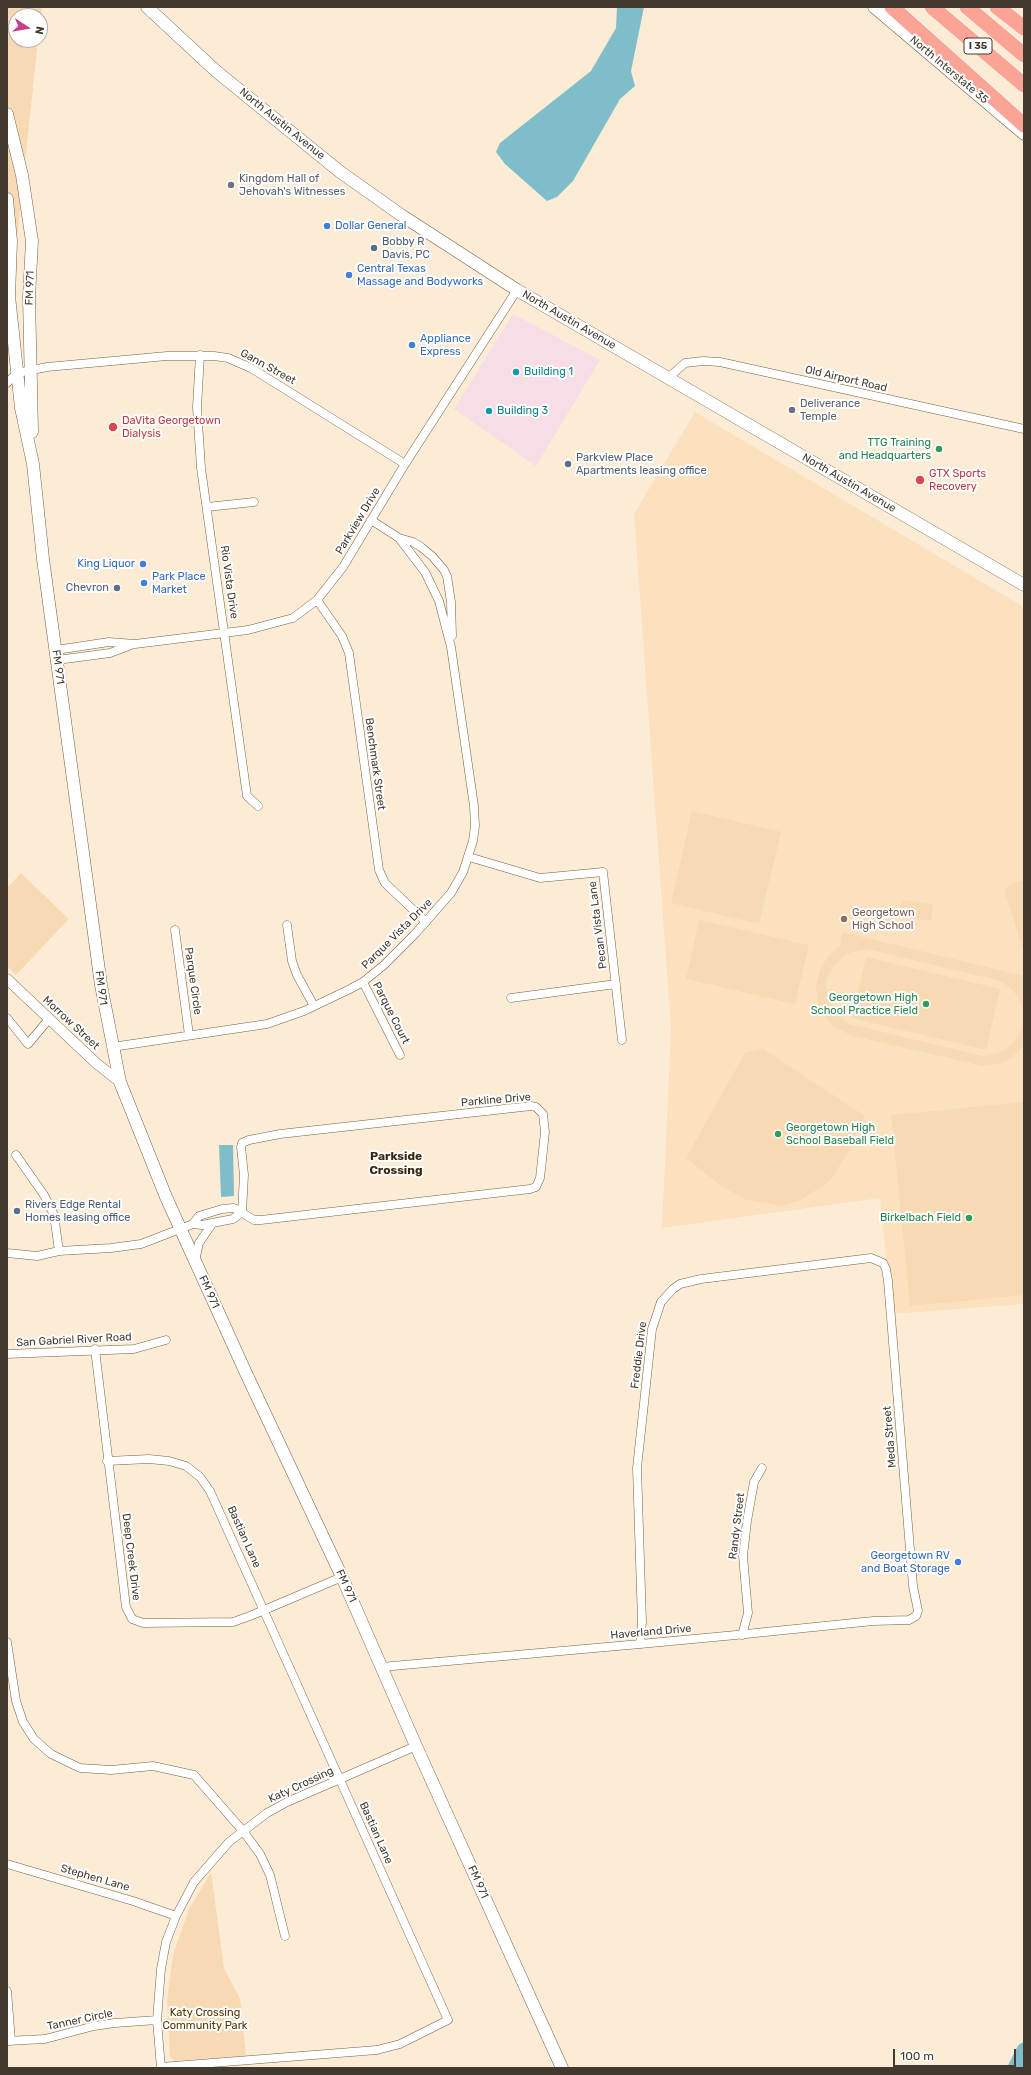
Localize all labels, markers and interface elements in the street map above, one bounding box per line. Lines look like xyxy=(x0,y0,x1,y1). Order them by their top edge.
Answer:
north arrow xyxy=(8,8,48,48)
text: N xyxy=(32,25,46,36)
street label: North Interstate 35 xyxy=(907,33,991,107)
road number: I 35 xyxy=(964,38,992,54)
street label: North Austin Avenue xyxy=(237,85,327,163)
place label: Kingdom Hall of Jehovah's Witnesses xyxy=(239,172,345,198)
marker: Kingdom Hall of Jehovah's Witnesses xyxy=(226,180,236,190)
place label: Dollar General xyxy=(335,219,406,233)
marker: Dollar General xyxy=(322,221,332,231)
place label: Bobby R Davis, PC xyxy=(382,235,430,261)
marker: Bobby R Davis, PC xyxy=(369,243,379,253)
place label: Central Texas Massage and Bodyworks xyxy=(357,262,483,288)
street label: FM 971 xyxy=(23,270,37,306)
marker: Central Texas Massage and Bodyworks xyxy=(344,270,354,280)
street label: North Austin Avenue xyxy=(520,288,618,352)
place label: Appliance Express xyxy=(420,332,471,358)
marker: Appliance Express xyxy=(407,340,417,350)
street label: Gann Street xyxy=(238,346,298,388)
street label: Old Airport Road xyxy=(804,363,888,395)
place label: Building 1 xyxy=(524,365,573,379)
marker: Building 1 xyxy=(511,367,521,377)
place label: Deliverance Temple xyxy=(800,397,860,423)
place label: Building 3 xyxy=(497,404,548,418)
marker: Deliverance Temple xyxy=(787,405,797,415)
marker: Building 3 xyxy=(484,406,494,416)
place label: DaVita Georgetown Dialysis xyxy=(122,414,221,440)
marker: DaVita Georgetown Dialysis xyxy=(107,421,119,433)
place label: TTG Training and Headquarters xyxy=(839,436,931,462)
marker: TTG Training and Headquarters xyxy=(934,444,944,454)
place label: Parkview Place Apartments leasing office xyxy=(576,451,707,477)
street label: North Austin Avenue xyxy=(800,451,898,515)
marker: Parkview Place Apartments leasing office xyxy=(563,459,573,469)
place label: GTX Sports Recovery xyxy=(929,467,986,493)
marker: GTX Sports Recovery xyxy=(914,474,926,486)
street label: Parkview Drive xyxy=(333,485,383,557)
street label: Rio Vista Drive xyxy=(217,545,241,619)
place label: King Liquor xyxy=(77,557,135,571)
marker: King Liquor xyxy=(138,559,148,569)
place label: Park Place Market xyxy=(152,570,206,596)
marker: Park Place Market xyxy=(139,578,149,588)
place label: Chevron xyxy=(66,581,109,595)
marker: Chevron xyxy=(112,583,122,593)
street label: FM 971 xyxy=(49,649,67,685)
street label: Benchmark Street xyxy=(362,717,388,811)
street label: Pecan Vista Lane xyxy=(586,880,610,970)
street label: Parque Vista Drive xyxy=(359,896,435,972)
place label: Georgetown High School xyxy=(852,906,915,932)
marker: Georgetown High School xyxy=(839,914,849,924)
street label: Parque Circle xyxy=(182,946,204,1016)
street label: FM 971 xyxy=(92,970,110,1006)
street label: Parque Court xyxy=(370,980,412,1046)
place label: Georgetown High School Practice Field xyxy=(811,991,918,1017)
street label: Morrow Street xyxy=(40,993,102,1053)
marker: Georgetown High School Practice Field xyxy=(921,999,931,1009)
street label: Parkline Drive xyxy=(460,1090,532,1110)
place label: Georgetown High School Baseball Field xyxy=(786,1121,894,1147)
marker: Georgetown High School Baseball Field xyxy=(773,1129,783,1139)
district label: Parkside Crossing xyxy=(369,1150,423,1178)
place label: Rivers Edge Rental Homes leasing office xyxy=(25,1198,130,1224)
marker: Rivers Edge Rental Homes leasing office xyxy=(12,1206,22,1216)
place label: Birkelbach Field xyxy=(880,1211,961,1225)
marker: Birkelbach Field xyxy=(964,1213,974,1223)
street label: FM 971 xyxy=(196,1273,222,1311)
street label: Freddie Drive xyxy=(628,1321,650,1389)
street label: San Gabriel River Road xyxy=(16,1330,132,1350)
street label: Meda Street xyxy=(881,1406,899,1468)
street label: Randy Street xyxy=(726,1492,748,1560)
street label: Bastian Lane xyxy=(224,1504,264,1570)
street label: Deep Creek Drive xyxy=(119,1513,143,1601)
place label: Georgetown RV and Boat Storage xyxy=(861,1549,950,1575)
marker: Georgetown RV and Boat Storage xyxy=(953,1557,963,1567)
street label: FM 971 xyxy=(333,1567,359,1605)
street label: Haverland Drive xyxy=(610,1622,692,1642)
street label: Katy Crossing xyxy=(266,1764,336,1806)
street label: Bastian Lane xyxy=(356,1800,396,1866)
street label: Stephen Lane xyxy=(59,1862,131,1894)
street label: FM 971 xyxy=(465,1863,491,1901)
park label: Katy Crossing Community Park xyxy=(162,2006,248,2032)
street label: Tanner Circle xyxy=(46,2007,114,2033)
scale bar xyxy=(895,2041,1018,2067)
text: 100 m xyxy=(900,2049,934,2063)

